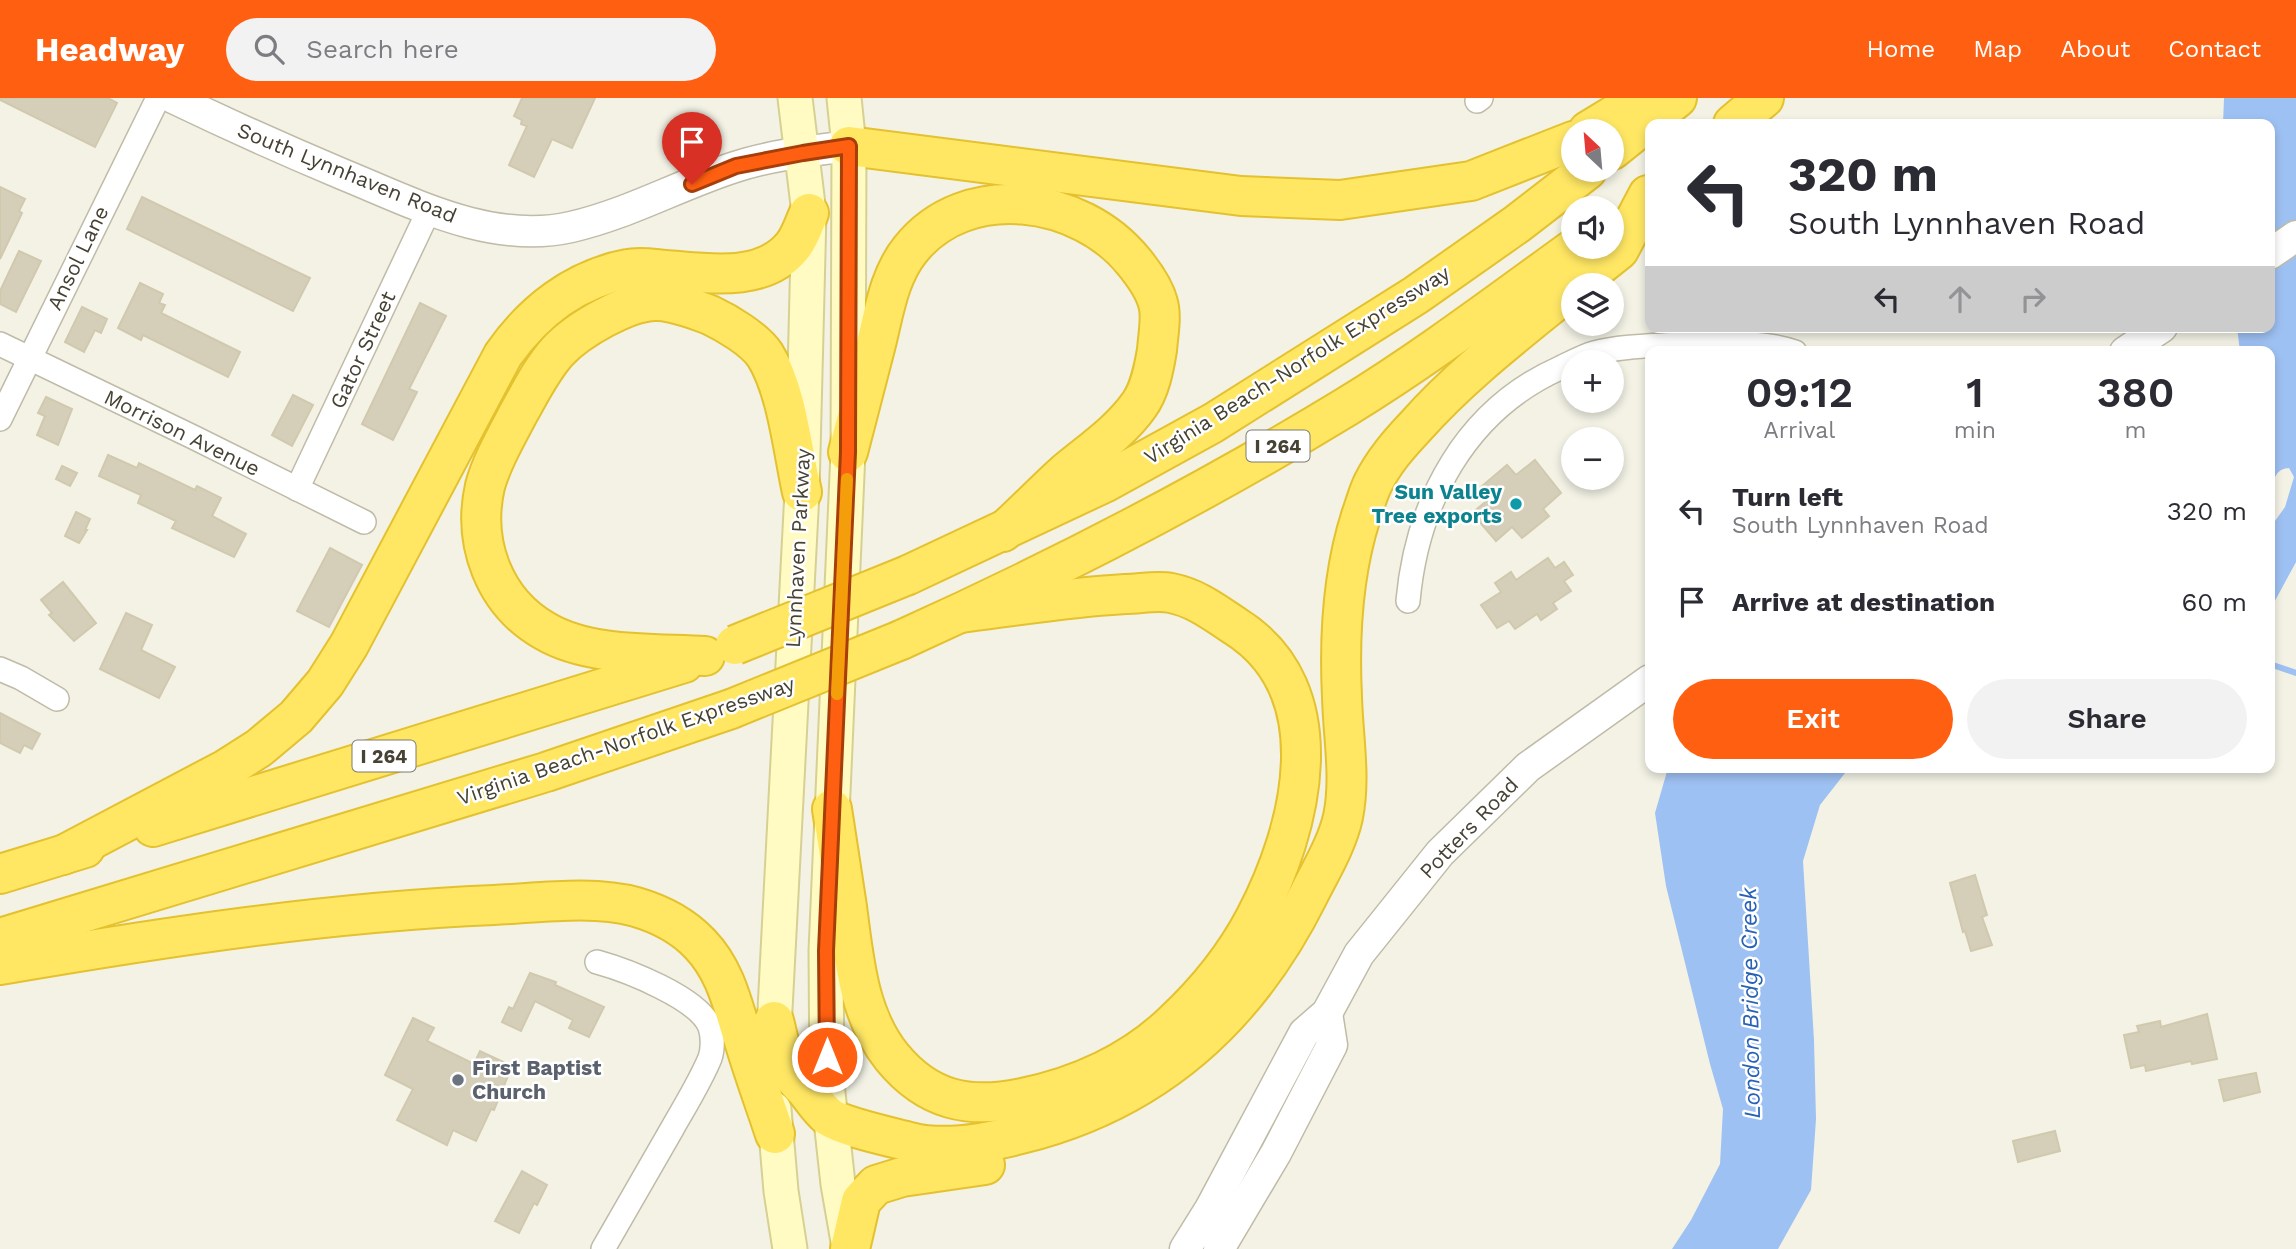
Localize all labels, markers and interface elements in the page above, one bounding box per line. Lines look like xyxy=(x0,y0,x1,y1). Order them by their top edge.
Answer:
search box xyxy=(226,18,716,81)
text: Headway xyxy=(35,30,184,69)
icon: search xyxy=(250,30,288,68)
text: Search here xyxy=(306,34,459,64)
text: Home xyxy=(1867,35,1935,63)
text: Map xyxy=(1973,35,2022,63)
text: About xyxy=(2060,35,2130,63)
text: Contact xyxy=(2168,35,2261,63)
pin xyxy=(662,112,722,184)
street label: South Lynnhaven Road xyxy=(234,117,461,228)
north arrow xyxy=(1561,119,1624,182)
map controls xyxy=(1561,119,1624,490)
icon: arrive xyxy=(673,123,711,161)
text: 320 m xyxy=(1788,145,1938,203)
icon: left xyxy=(1673,147,1764,238)
button: sound xyxy=(1561,196,1624,259)
street label: Ansol Lane xyxy=(42,202,114,314)
text: South Lynnhaven Road xyxy=(1788,204,2145,242)
street label: Virginia Beach-Norfolk Expressway xyxy=(1139,260,1454,469)
button: layers xyxy=(1561,273,1624,336)
icon: left xyxy=(1868,280,1906,318)
icon: ahead xyxy=(1941,280,1979,318)
icon: right xyxy=(2014,280,2052,318)
street label: Gator Street xyxy=(324,287,401,412)
button: + xyxy=(1561,350,1624,413)
text: 09:12 xyxy=(1746,368,1853,417)
text: 1 xyxy=(1966,368,1984,417)
text: 380 xyxy=(2097,368,2174,417)
street label: Morrison Avenue xyxy=(100,384,264,481)
text: Arrival xyxy=(1764,417,1835,444)
text: min xyxy=(1954,417,1996,444)
text: m xyxy=(2125,417,2147,444)
button: − xyxy=(1561,427,1624,490)
road number: I 264 xyxy=(1246,430,1310,462)
street label: Lynnhaven Parkway xyxy=(780,447,815,648)
place label: Sun Valley Tree exports xyxy=(1372,479,1502,528)
text: Turn left xyxy=(1732,482,1843,512)
icon: left xyxy=(1673,492,1711,530)
marker: Sun Valley Tree exports xyxy=(1508,496,1524,512)
text: 320 m xyxy=(2167,496,2247,526)
text: South Lynnhaven Road xyxy=(1732,512,1989,539)
icon: arrive xyxy=(1673,583,1711,621)
text: Arrive at destination xyxy=(1732,587,1995,617)
text: 60 m xyxy=(2181,587,2247,617)
street label: Virginia Beach-Norfolk Expressway xyxy=(454,671,798,810)
button: Exit xyxy=(1673,679,1953,759)
button: Share xyxy=(1967,679,2247,759)
road number: I 264 xyxy=(352,740,416,772)
street label: Potters Road xyxy=(1414,772,1523,883)
water label: London Bridge Creek xyxy=(1735,886,1766,1119)
position arrow xyxy=(790,1020,864,1094)
place label: First Baptist Church xyxy=(472,1055,601,1104)
marker: First Baptist Church xyxy=(450,1072,466,1088)

